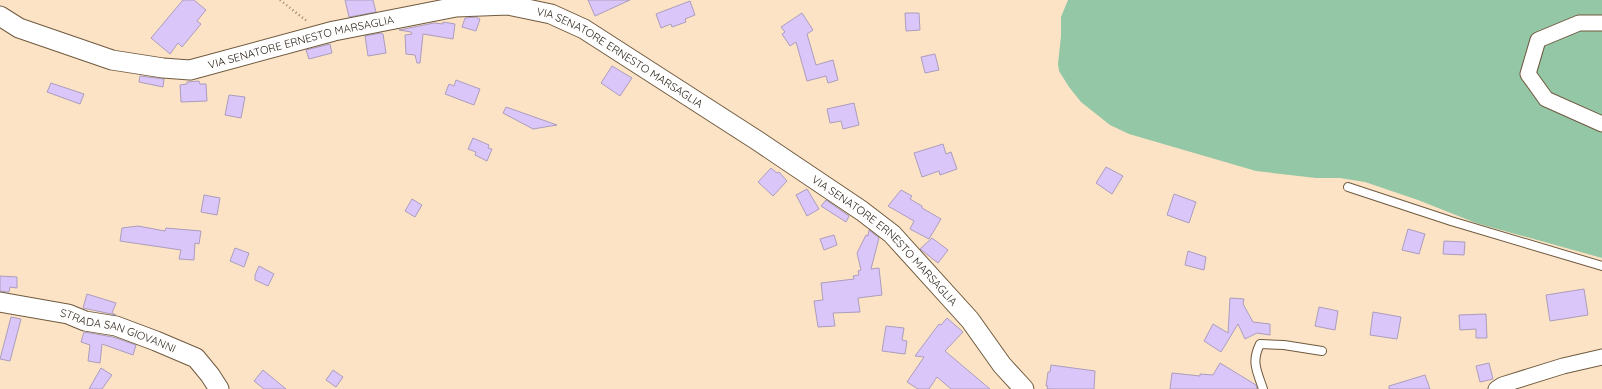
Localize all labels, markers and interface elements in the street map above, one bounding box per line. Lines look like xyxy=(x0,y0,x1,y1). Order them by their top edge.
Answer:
street label: VIA SENATORE ERNESTO MARSAGLIA xyxy=(535,4,706,111)
street label: VIA SENATORE ERNESTO MARSAGLIA xyxy=(206,12,395,72)
street label: VIA SENATORE ERNESTO MARSAGLIA xyxy=(809,172,960,308)
street label: STRADA SAN GIOVANNI xyxy=(59,306,178,356)

